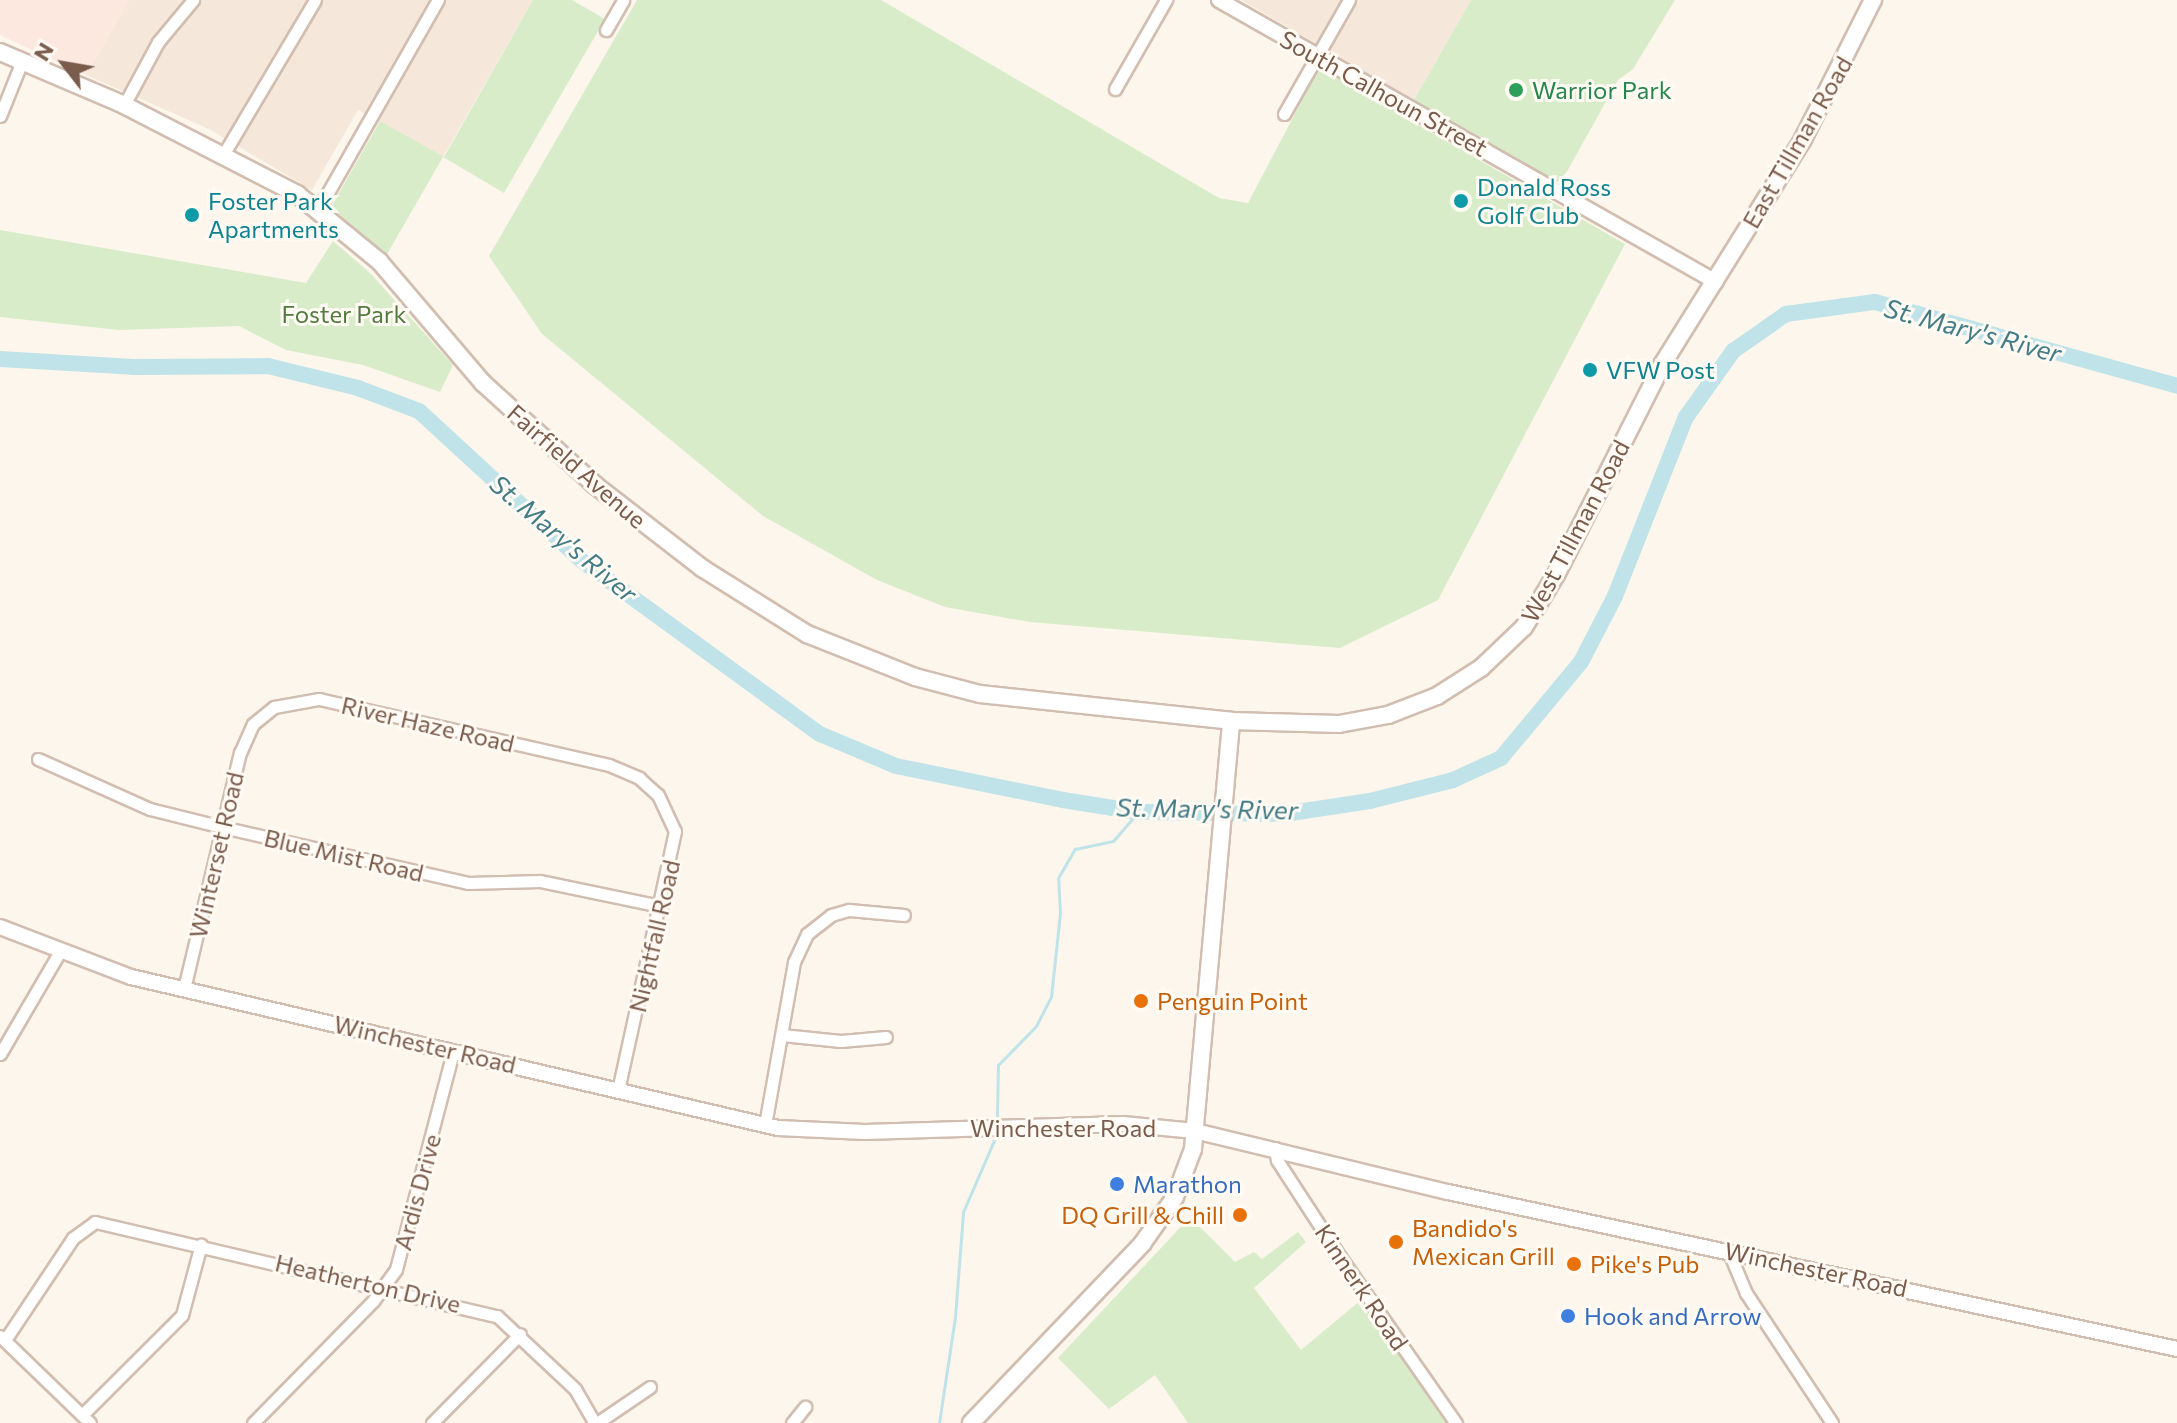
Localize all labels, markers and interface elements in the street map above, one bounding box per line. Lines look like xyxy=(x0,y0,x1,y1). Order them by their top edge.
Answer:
north arrow xyxy=(24,24,104,104)
street label: South Calhoun Street xyxy=(1275,24,1493,162)
text: N xyxy=(27,37,59,65)
street label: East Tillman Road xyxy=(1736,51,1858,233)
place label: Warrior Park xyxy=(1532,76,1672,104)
marker: Warrior Park xyxy=(1507,81,1525,99)
place label: Donald Ross Golf Club xyxy=(1477,173,1611,229)
place label: Foster Park Apartments xyxy=(208,187,339,243)
marker: Donald Ross Golf Club xyxy=(1452,192,1470,210)
marker: Foster Park Apartments xyxy=(183,206,201,224)
water label: St. Mary's River xyxy=(1881,291,2065,369)
park label: Foster Park xyxy=(282,300,406,328)
place label: VFW Post xyxy=(1606,356,1715,384)
marker: VFW Post xyxy=(1581,361,1599,379)
street label: Fairfield Avenue xyxy=(502,398,652,534)
street label: West Tillman Road xyxy=(1515,435,1635,627)
water label: St. Mary's River xyxy=(484,467,644,609)
street label: River Haze Road xyxy=(339,690,517,758)
street label: Winterset Road xyxy=(183,769,249,941)
water label: St. Mary's River xyxy=(1116,791,1298,825)
street label: Blue Mist Road xyxy=(261,823,427,887)
street label: Nightfall Road xyxy=(622,857,686,1015)
place label: Penguin Point xyxy=(1157,987,1308,1015)
marker: Penguin Point xyxy=(1132,992,1150,1010)
street label: Winchester Road xyxy=(331,1009,519,1079)
street label: Winchester Road xyxy=(970,1114,1156,1142)
street label: Ardis Drive xyxy=(388,1131,446,1253)
place label: Marathon xyxy=(1133,1170,1242,1198)
marker: Marathon xyxy=(1108,1175,1126,1193)
place label: DQ Grill & Chill xyxy=(1061,1201,1224,1229)
marker: DQ Grill & Chill xyxy=(1231,1206,1249,1224)
place label: Bandido's Mexican Grill xyxy=(1412,1214,1555,1270)
street label: Kinnerk Road xyxy=(1309,1219,1415,1355)
marker: Bandido's Mexican Grill xyxy=(1387,1233,1405,1251)
street label: Winchester Road xyxy=(1722,1236,1910,1302)
street label: Heatherton Drive xyxy=(273,1248,463,1318)
place label: Pike's Pub xyxy=(1590,1250,1699,1278)
marker: Pike's Pub xyxy=(1565,1255,1583,1273)
place label: Hook and Arrow xyxy=(1584,1302,1761,1330)
marker: Hook and Arrow xyxy=(1559,1307,1577,1325)

